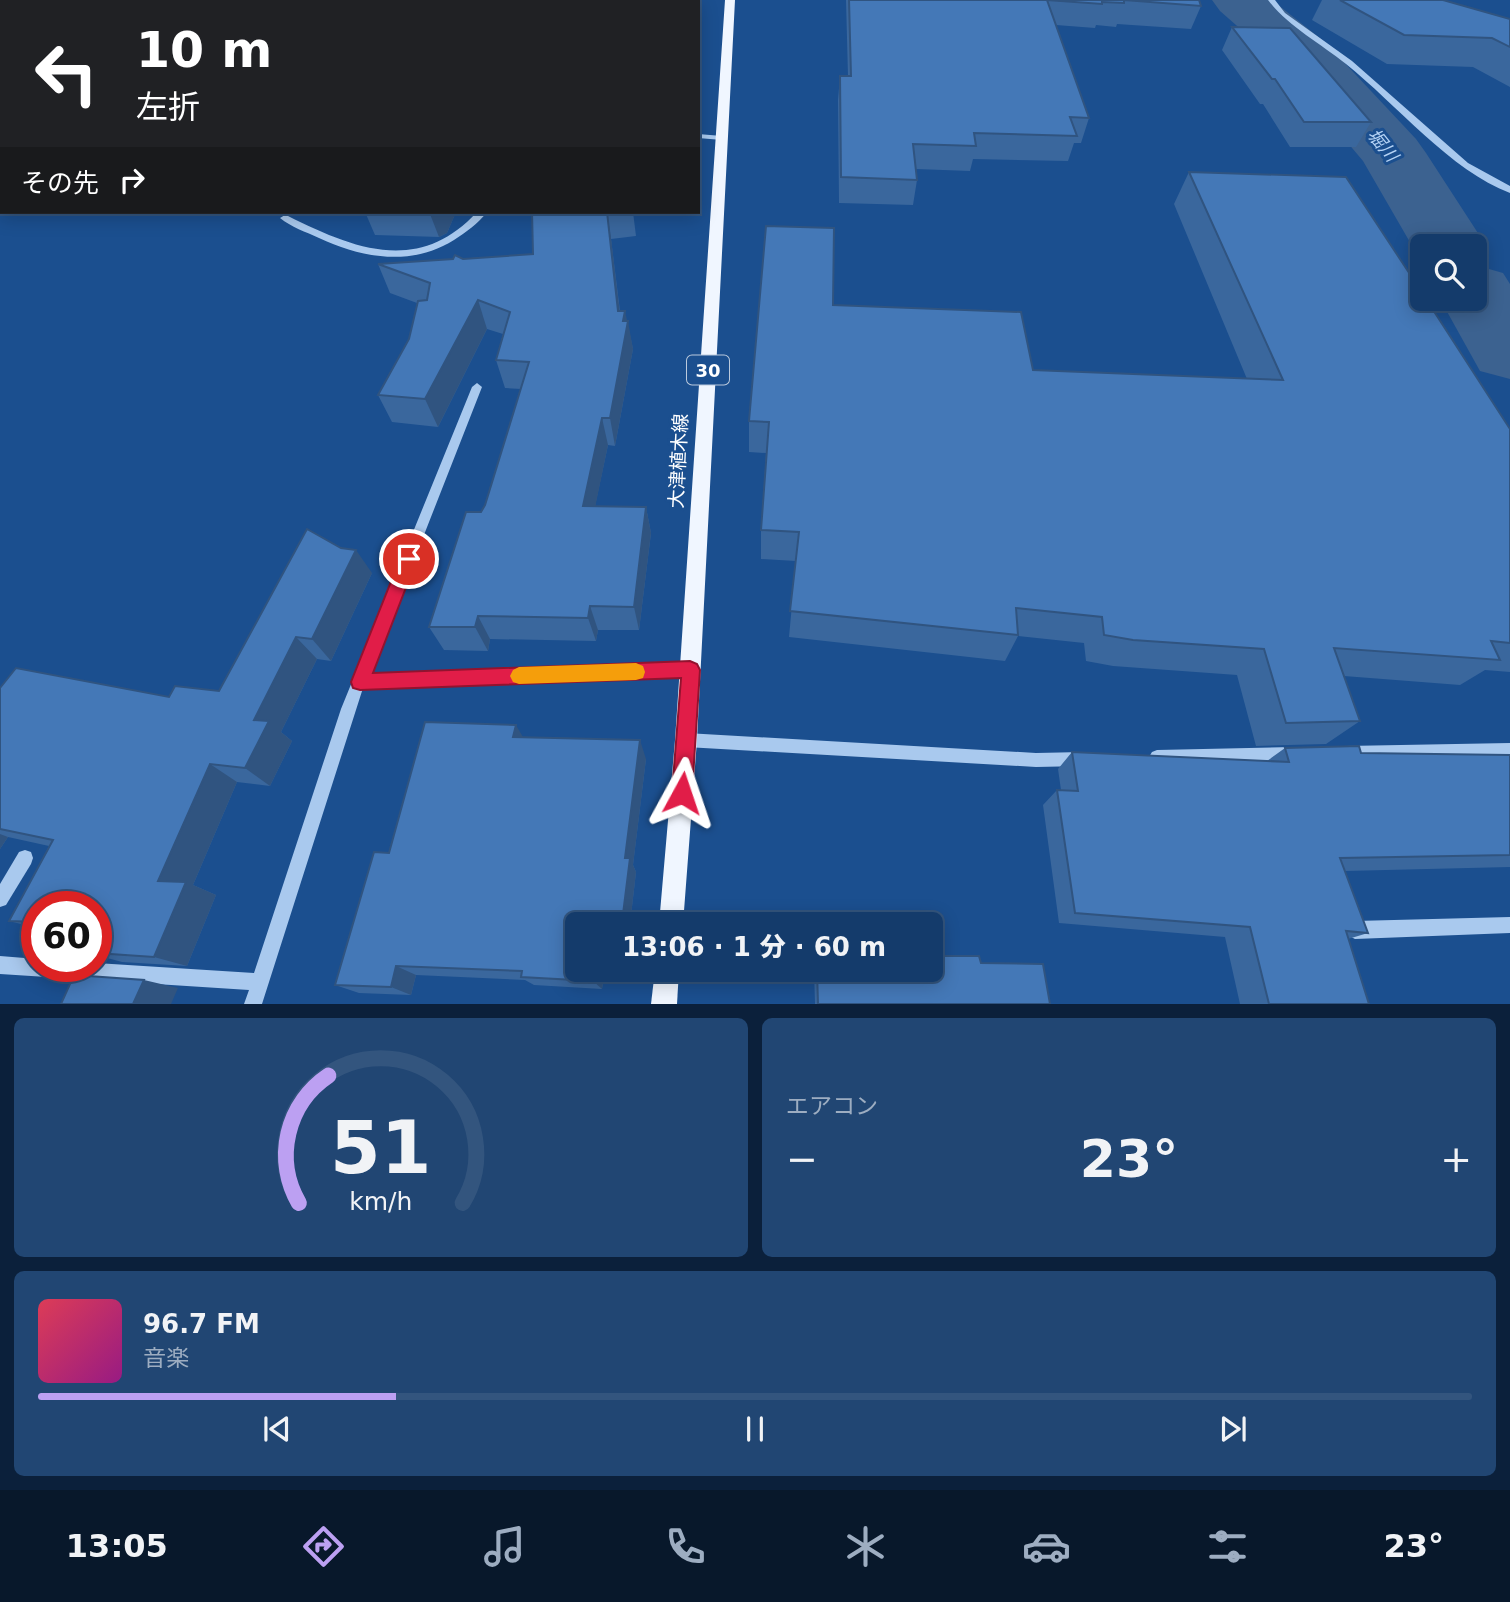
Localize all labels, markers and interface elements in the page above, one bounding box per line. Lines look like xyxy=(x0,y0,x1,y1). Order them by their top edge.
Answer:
text: 10 m xyxy=(136,22,272,79)
icon: left xyxy=(21,28,112,119)
text: 左折 xyxy=(136,88,200,126)
water label: 堀川 xyxy=(1364,124,1404,167)
icon: right xyxy=(113,161,151,199)
text: その先 xyxy=(21,168,99,198)
map controls xyxy=(1410,234,1487,311)
button: search xyxy=(1410,234,1487,311)
road number: 30 xyxy=(687,356,729,384)
street label: 大津植木線 xyxy=(665,413,691,509)
pin xyxy=(379,529,439,589)
icon: arrive xyxy=(390,540,428,578)
position arrow xyxy=(645,756,719,830)
speed limit sign: 60 xyxy=(21,891,112,982)
text: 13:06 · 1 分 · 60 m xyxy=(622,932,886,962)
text: エアコン xyxy=(786,1093,878,1119)
text: 51 xyxy=(330,1106,432,1191)
text: 23° xyxy=(1080,1129,1178,1189)
text: − xyxy=(786,1137,818,1181)
text: + xyxy=(1440,1137,1472,1181)
text: km/h xyxy=(349,1187,413,1216)
text: 96.7 FM xyxy=(143,1309,260,1339)
text: 音楽 xyxy=(143,1345,189,1371)
icon: previous xyxy=(258,1410,296,1448)
icon: pause xyxy=(736,1410,774,1448)
icon: next xyxy=(1214,1410,1252,1448)
icon: directions xyxy=(299,1522,348,1571)
icon: music xyxy=(480,1522,529,1571)
icon: phone xyxy=(661,1522,710,1571)
icon: climate xyxy=(841,1522,890,1571)
icon: car xyxy=(1022,1522,1071,1571)
icon: filters xyxy=(1203,1522,1252,1571)
text: 13:05 xyxy=(66,1527,168,1565)
text: 23° xyxy=(1384,1527,1444,1565)

